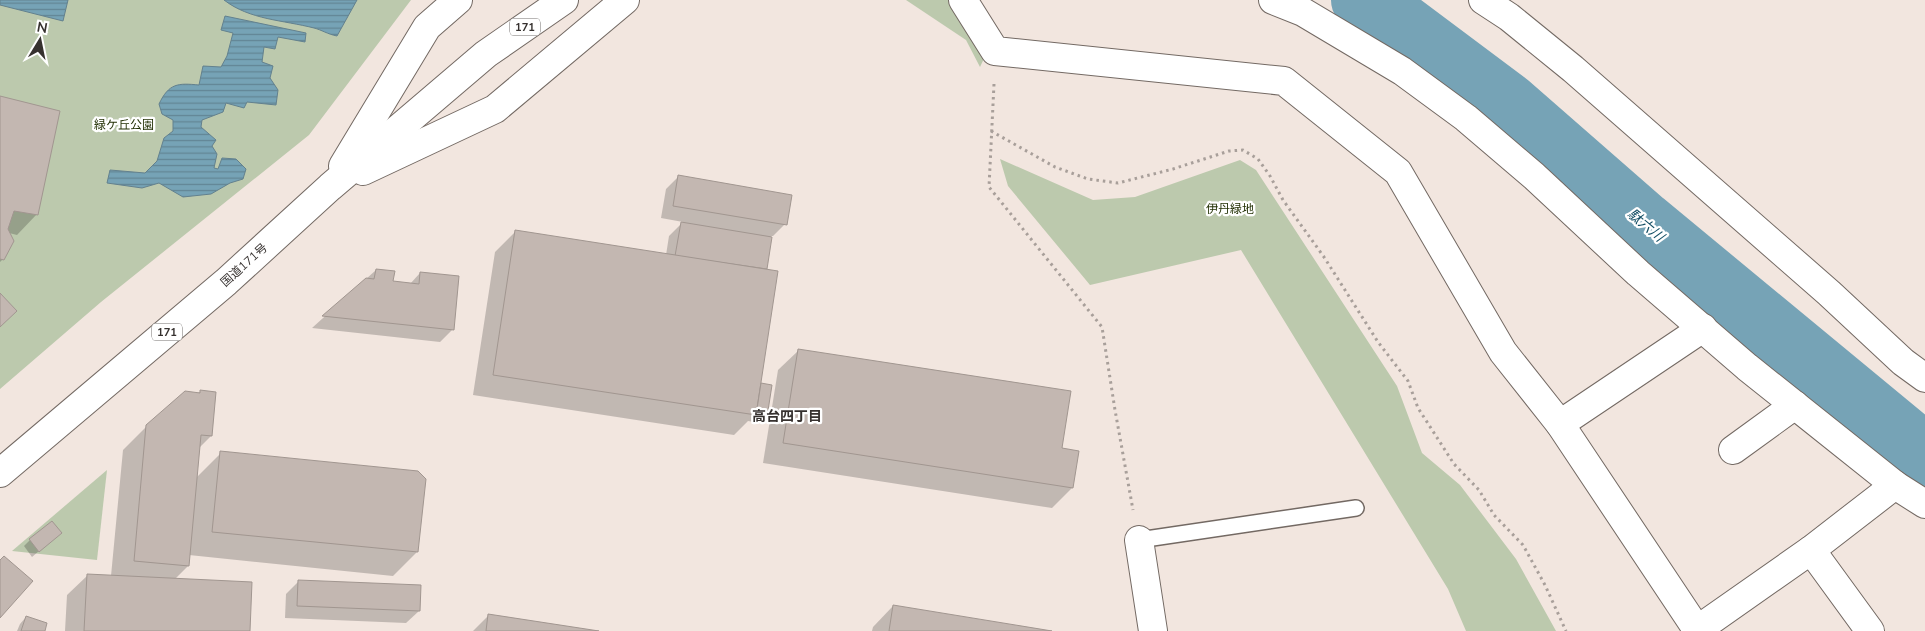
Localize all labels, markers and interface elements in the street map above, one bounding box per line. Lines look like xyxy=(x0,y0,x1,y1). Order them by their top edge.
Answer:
north arrow xyxy=(15,15,65,65)
text: N xyxy=(35,17,49,38)
road number: 171 xyxy=(510,18,540,36)
park label: 緑ケ丘公園 xyxy=(94,117,154,133)
park label: 伊丹緑地 xyxy=(1206,201,1254,217)
water label: 駄六川 xyxy=(1623,205,1669,247)
street label: 国道171号 xyxy=(217,240,271,290)
road number: 171 xyxy=(152,324,182,341)
district label: 高台四丁目 xyxy=(752,407,822,426)

